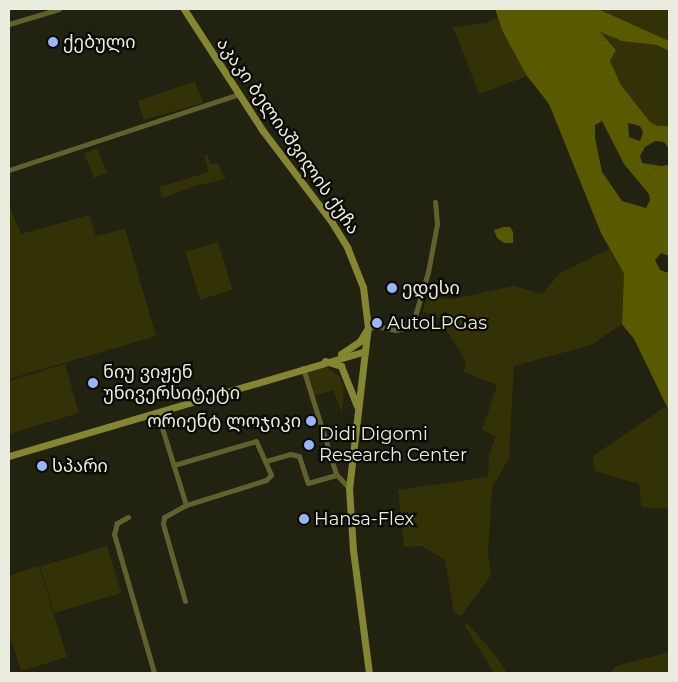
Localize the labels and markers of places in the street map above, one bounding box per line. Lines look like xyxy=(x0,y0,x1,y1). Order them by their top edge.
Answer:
place label: ქებული xyxy=(63,31,136,53)
marker: ქებული xyxy=(47,36,59,48)
place label: ედესი xyxy=(402,277,460,299)
marker: ედესი xyxy=(386,282,398,294)
place label: AutoLPGas xyxy=(387,312,487,334)
marker: AutoLPGas xyxy=(371,317,383,329)
place label: ნიუ ვიჟენ უნივერსიტეტი xyxy=(103,362,240,404)
marker: ნიუ ვიჟენ უნივერსიტეტი xyxy=(87,377,99,389)
place label: ორიენტ ლოჯიკი xyxy=(147,410,301,432)
marker: ორიენტ ლოჯიკი xyxy=(305,415,317,427)
place label: Didi Digomi Research Center xyxy=(319,424,467,466)
marker: Didi Digomi Research Center xyxy=(303,439,315,451)
place label: სპარი xyxy=(52,455,108,477)
marker: სპარი xyxy=(36,460,48,472)
place label: Hansa-Flex xyxy=(314,508,414,530)
marker: Hansa-Flex xyxy=(298,513,310,525)

